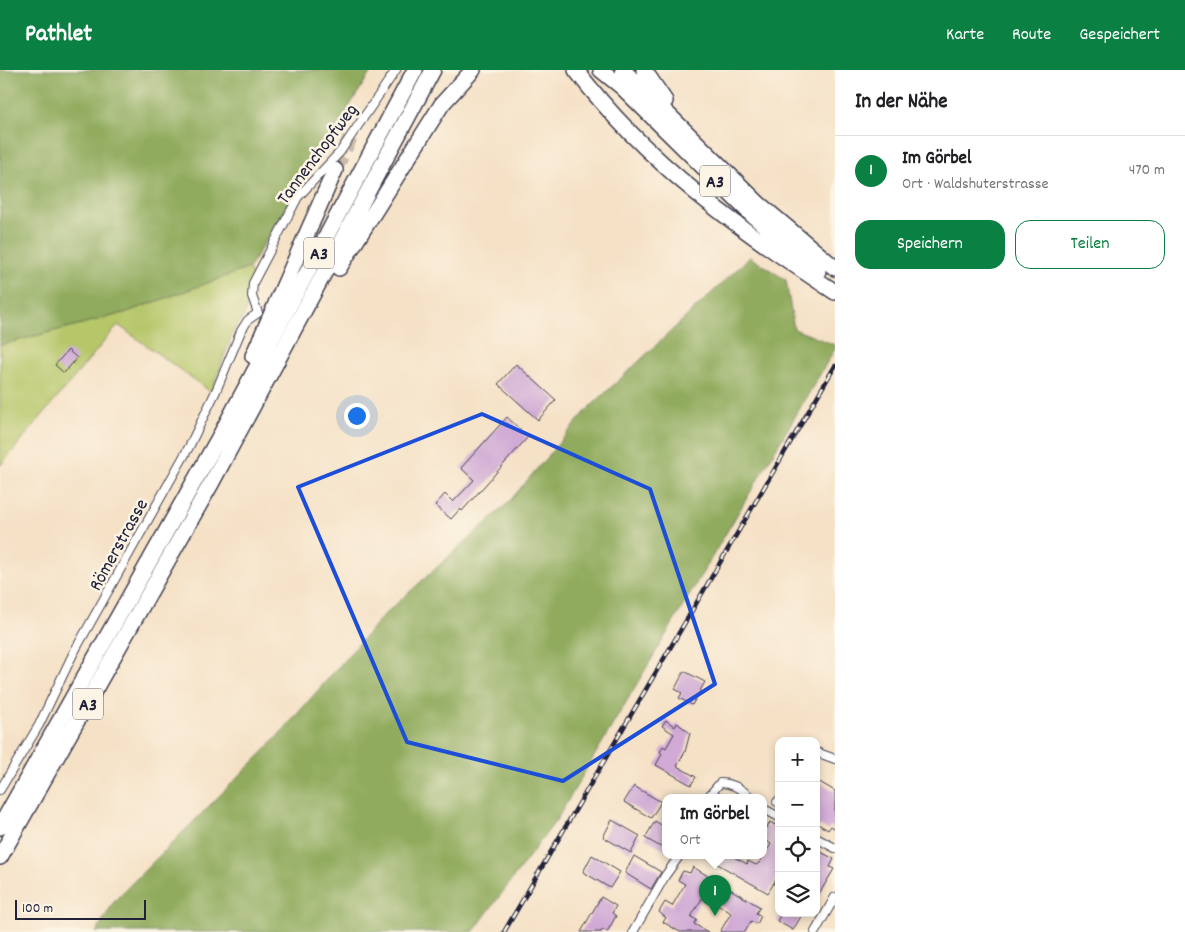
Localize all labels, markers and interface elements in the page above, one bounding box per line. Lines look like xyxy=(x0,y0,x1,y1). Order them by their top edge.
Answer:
text: Pathlet xyxy=(25,18,92,52)
text: Karte xyxy=(946,23,984,48)
text: Route xyxy=(1012,23,1051,48)
text: Gespeichert xyxy=(1079,23,1160,48)
text: In der Nähe xyxy=(855,88,947,118)
street label: Tannenchopfweg xyxy=(272,99,366,211)
text: Im Görbel xyxy=(902,146,972,173)
text: 1 xyxy=(869,159,873,182)
text: 470 m xyxy=(1129,159,1165,182)
road number: A3 xyxy=(700,165,730,196)
text: Ort · Waldshuterstrasse xyxy=(902,173,1048,196)
button: Speichern xyxy=(855,220,1005,269)
button: Teilen xyxy=(1015,220,1165,269)
road number: A3 xyxy=(304,238,334,268)
your location xyxy=(344,403,370,429)
street label: Römerstrasse xyxy=(84,495,156,597)
road number: A3 xyxy=(73,688,103,720)
map controls xyxy=(775,737,820,917)
button: + xyxy=(775,737,820,782)
button: − xyxy=(775,782,820,827)
popup xyxy=(662,794,767,859)
text: Im Görbel xyxy=(680,802,749,829)
button: locate xyxy=(775,827,820,872)
text: Ort xyxy=(680,829,701,852)
button: layers xyxy=(775,872,820,917)
pin: 1 xyxy=(699,875,731,916)
scale bar xyxy=(15,897,146,920)
text: 100 m xyxy=(22,899,53,919)

